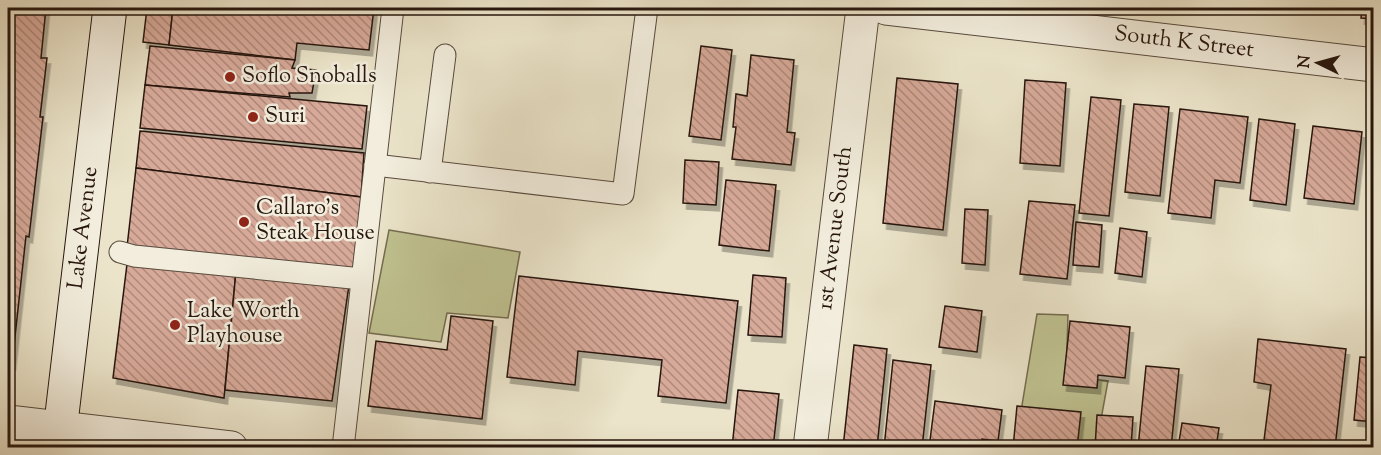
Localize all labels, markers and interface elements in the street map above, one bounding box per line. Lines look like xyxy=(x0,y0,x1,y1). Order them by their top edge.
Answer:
street label: South K Street xyxy=(1112,19,1256,67)
north arrow xyxy=(1288,33,1348,93)
text: N xyxy=(1294,54,1318,69)
place label: Soflo Snoballs xyxy=(242,61,377,93)
marker: Soflo Snoballs xyxy=(223,70,237,84)
place label: Suri xyxy=(265,101,305,133)
marker: Suri xyxy=(246,110,260,124)
street label: 1st Avenue South xyxy=(810,144,862,312)
street label: Lake Avenue xyxy=(61,165,107,291)
place label: Callaro's Steak House xyxy=(256,193,375,250)
marker: Callaro's Steak House xyxy=(237,215,251,229)
place label: Lake Worth Playhouse xyxy=(187,296,300,353)
marker: Lake Worth Playhouse xyxy=(168,318,182,332)

